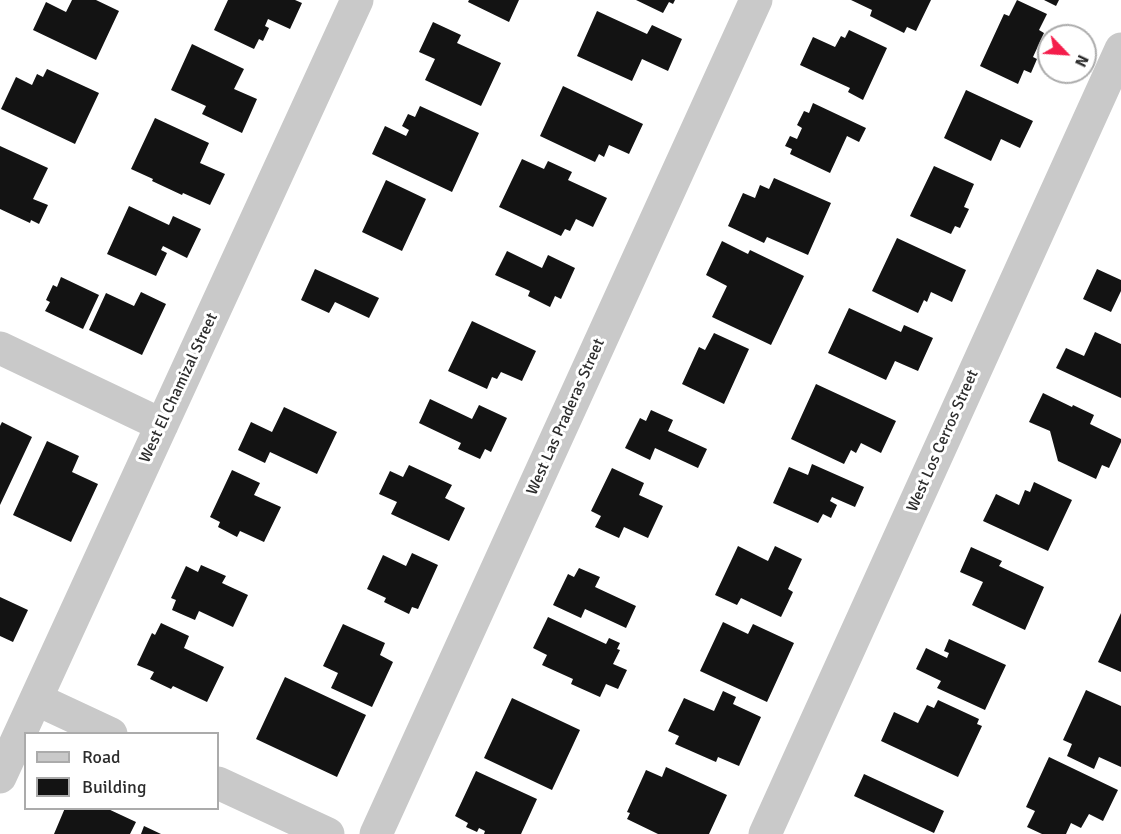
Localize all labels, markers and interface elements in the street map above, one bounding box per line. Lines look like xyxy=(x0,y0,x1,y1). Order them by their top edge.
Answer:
north arrow xyxy=(1037,24,1097,84)
text: N xyxy=(1070,51,1093,70)
street label: West El Chamizal Street xyxy=(136,310,222,466)
street label: West Las Praderas Street xyxy=(523,336,609,498)
street label: West Los Cerros Street xyxy=(903,367,983,515)
legend xyxy=(24,732,219,810)
text: Road xyxy=(82,746,121,768)
text: Building xyxy=(82,776,146,798)

